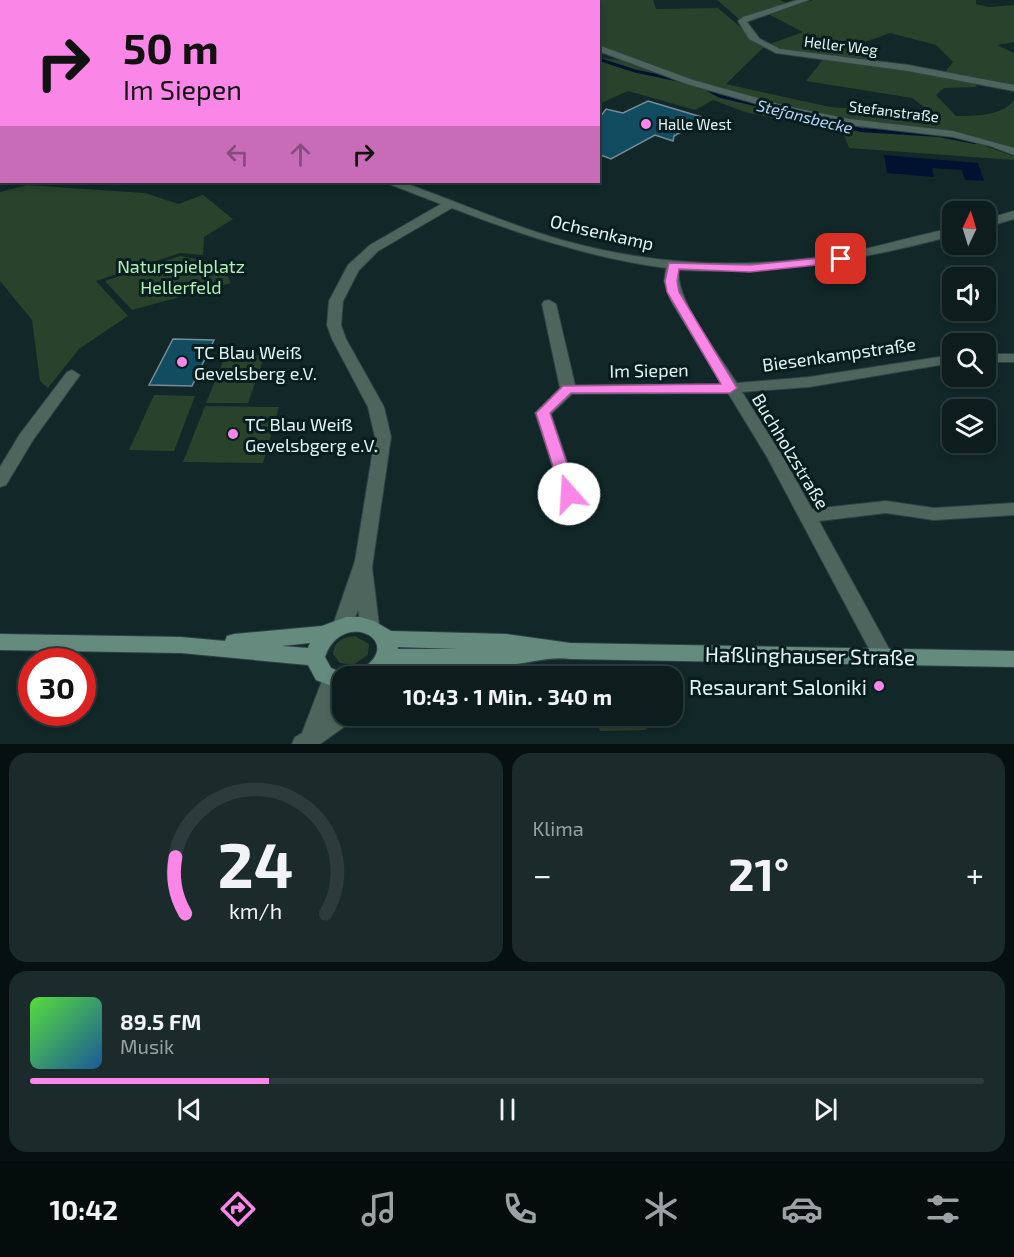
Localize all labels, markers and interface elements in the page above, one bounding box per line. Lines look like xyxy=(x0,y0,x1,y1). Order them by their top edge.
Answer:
text: 50 m xyxy=(123,22,219,72)
icon: right xyxy=(24,24,102,102)
street label: Heller Weg xyxy=(803,32,880,59)
text: Im Siepen xyxy=(123,73,242,105)
water label: Stefansbecke xyxy=(755,95,855,137)
street label: Stefanstraße xyxy=(848,97,940,125)
place label: Halle West xyxy=(658,115,732,133)
marker: Halle West xyxy=(639,117,653,131)
icon: left xyxy=(221,138,254,171)
icon: ahead xyxy=(284,138,317,171)
icon: right xyxy=(347,138,380,171)
north arrow xyxy=(942,201,996,255)
map controls xyxy=(942,201,996,453)
street label: Ochsenkamp xyxy=(548,209,656,255)
pin xyxy=(815,233,866,284)
icon: arrive xyxy=(824,242,857,275)
park label: Naturspielplatz Hellerfeld xyxy=(117,255,245,298)
button: sound xyxy=(942,267,996,321)
street label: Biesenkampstraße xyxy=(761,332,917,376)
button: search xyxy=(942,333,996,387)
place label: TC Blau Weiß Gevelsberg e.V. xyxy=(194,341,317,384)
marker: TC Blau Weiß Gevelsberg e.V. xyxy=(175,355,189,369)
street label: Im Siepen xyxy=(609,358,689,382)
street label: Buchholzstraße xyxy=(748,389,834,513)
button: layers xyxy=(942,399,996,453)
place label: TC Blau Weiß Gevelsbgerg e.V. xyxy=(245,413,378,456)
marker: TC Blau Weiß Gevelsbgerg e.V. xyxy=(226,427,240,441)
position arrow xyxy=(537,462,601,526)
street label: Haßlinghauser Straße xyxy=(705,641,915,669)
speed limit sign: 30 xyxy=(18,648,96,726)
place label: Resaurant Saloniki xyxy=(689,674,867,699)
marker: Resaurant Saloniki xyxy=(872,679,886,693)
text: 10:43 · 1 Min. · 340 m xyxy=(403,683,612,709)
text: Klima xyxy=(533,816,584,840)
text: 24 xyxy=(218,826,294,901)
text: 21° xyxy=(728,846,789,900)
text: − xyxy=(533,854,552,894)
text: + xyxy=(966,854,984,894)
text: km/h xyxy=(229,899,282,924)
text: 89.5 FM xyxy=(120,1008,201,1034)
text: Musik xyxy=(120,1034,174,1058)
icon: previous xyxy=(173,1093,206,1126)
icon: pause xyxy=(491,1093,524,1126)
icon: next xyxy=(809,1093,842,1126)
icon: directions xyxy=(217,1188,259,1230)
icon: music xyxy=(358,1188,400,1230)
icon: phone xyxy=(499,1188,541,1230)
icon: climate xyxy=(640,1188,682,1230)
icon: car xyxy=(781,1188,823,1230)
icon: filters xyxy=(922,1188,964,1230)
text: 10:42 xyxy=(50,1193,118,1225)

